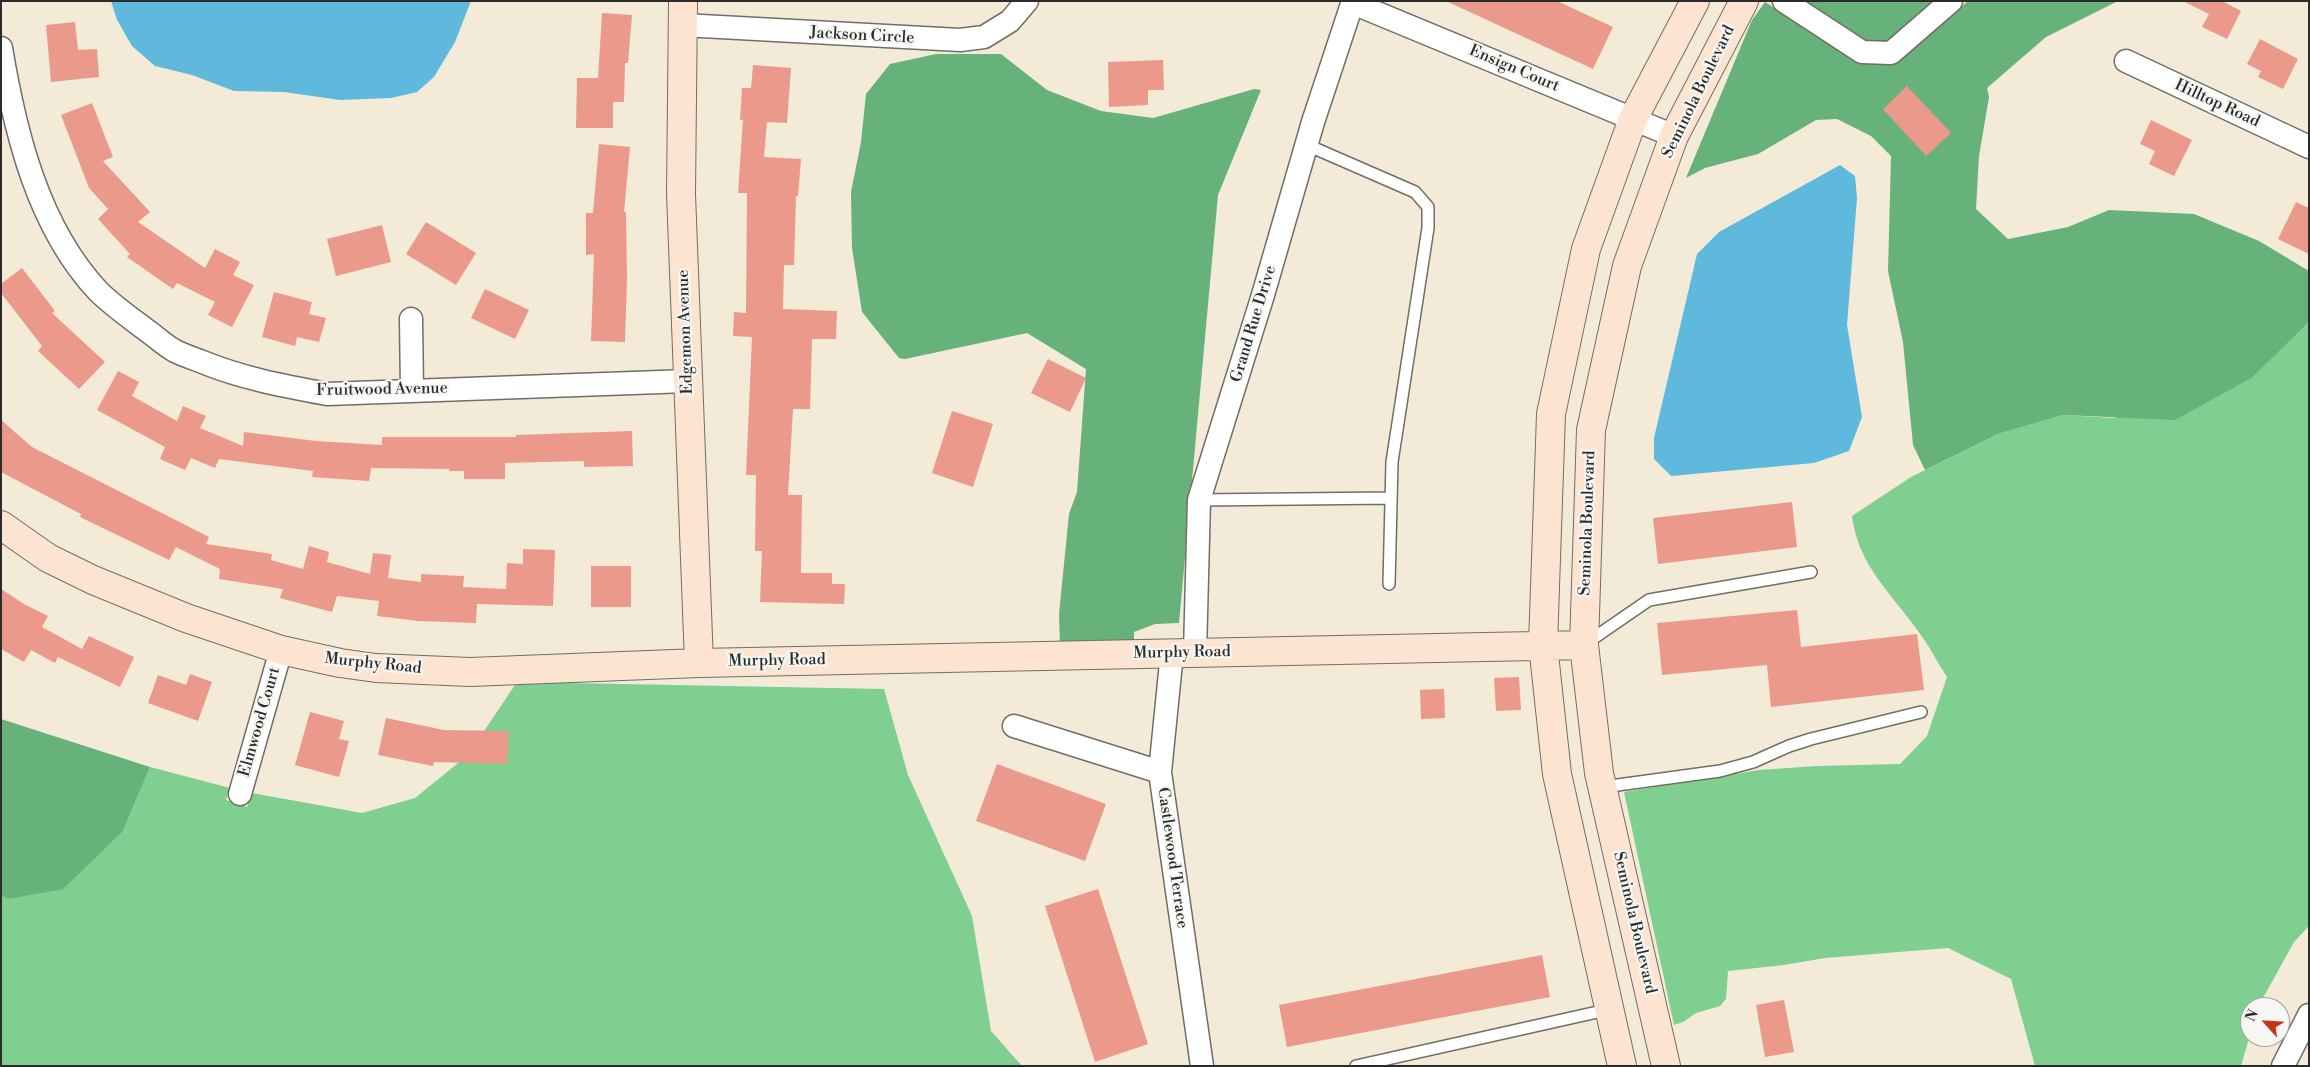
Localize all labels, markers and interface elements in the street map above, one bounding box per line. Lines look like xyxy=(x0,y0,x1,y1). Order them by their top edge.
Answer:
street label: Seminola Boulevard xyxy=(1659,23,1739,161)
street label: Jackson Circle xyxy=(809,24,915,48)
street label: Ensign Court xyxy=(1466,41,1562,97)
street label: Hilltop Road xyxy=(2171,76,2263,132)
street label: Grand Rue Drive xyxy=(1227,263,1281,385)
street label: Edgemon Avenue xyxy=(674,269,698,395)
street label: Fruitwood Avenue xyxy=(316,379,448,401)
street label: Seminola Boulevard xyxy=(1576,450,1600,596)
street label: Murphy Road xyxy=(1133,643,1231,663)
street label: Murphy Road xyxy=(324,649,422,679)
street label: Murphy Road xyxy=(728,651,826,671)
street label: Elmwood Court xyxy=(235,665,285,779)
street label: Castlewood Terrace xyxy=(1153,786,1191,930)
street label: Seminola Boulevard xyxy=(1608,850,1660,996)
north arrow xyxy=(2240,997,2290,1047)
text: N xyxy=(2242,1007,2263,1025)

